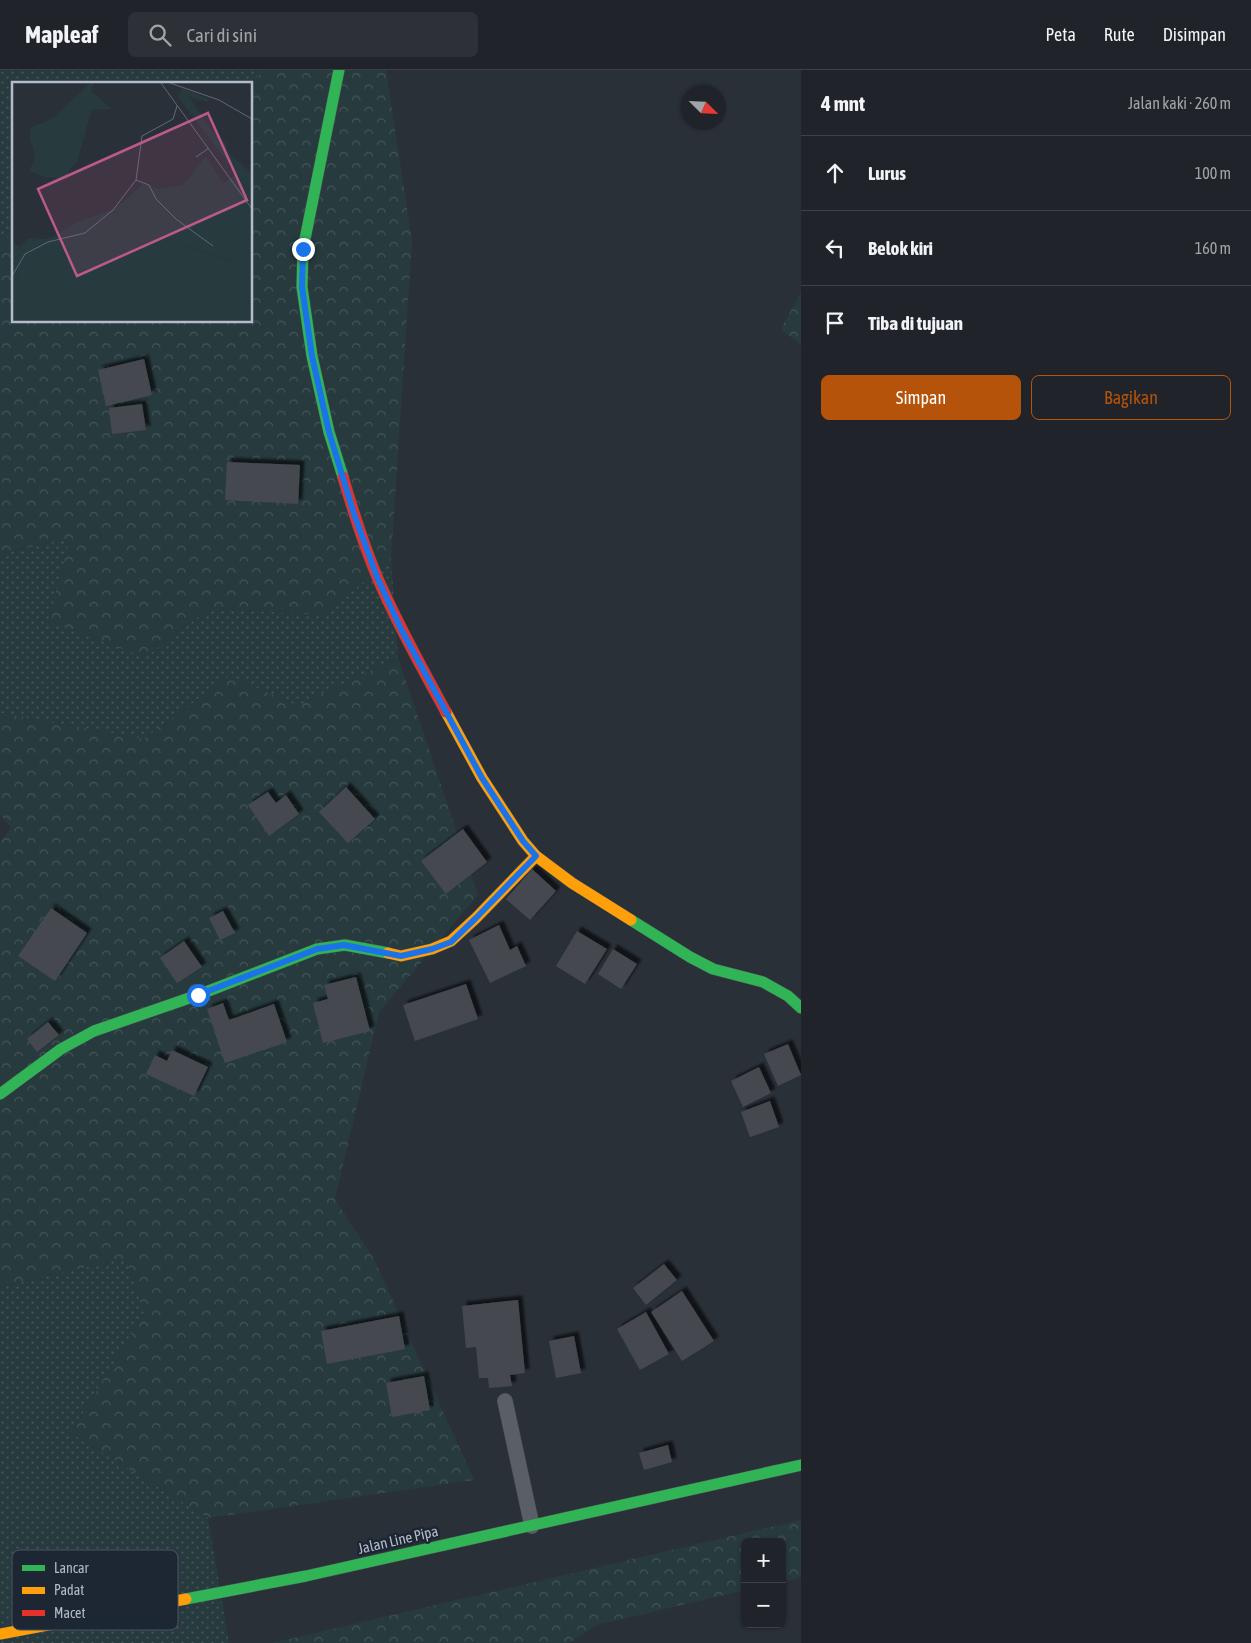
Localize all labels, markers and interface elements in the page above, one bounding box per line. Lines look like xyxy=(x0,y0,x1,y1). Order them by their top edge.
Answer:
search box xyxy=(128,12,478,57)
text: Mapleaf xyxy=(25,21,98,48)
icon: search xyxy=(146,21,174,49)
text: Cari di sini xyxy=(186,24,257,46)
text: Peta xyxy=(1045,24,1076,45)
text: Rute xyxy=(1104,24,1135,45)
text: Disimpan xyxy=(1163,24,1226,45)
inset map xyxy=(12,82,252,322)
north arrow xyxy=(681,85,726,130)
text: 4 mnt xyxy=(821,91,865,115)
text: Jalan kaki · 260 m xyxy=(1128,94,1231,112)
icon: ahead xyxy=(821,159,849,187)
text: Lurus xyxy=(868,162,906,184)
text: 100 m xyxy=(1195,164,1231,182)
icon: left xyxy=(821,234,849,262)
text: Belok kiri xyxy=(868,237,933,259)
route end xyxy=(292,238,315,261)
text: 160 m xyxy=(1195,239,1231,257)
icon: arrive xyxy=(821,309,849,337)
text: Tiba di tujuan xyxy=(868,312,963,334)
button: Simpan xyxy=(821,375,1021,420)
button: Bagikan xyxy=(1031,375,1231,420)
route start xyxy=(187,984,210,1007)
street label: Jalan Line Pipa xyxy=(356,1522,440,1557)
map controls xyxy=(741,1538,786,1628)
button: + xyxy=(741,1538,786,1583)
legend xyxy=(12,1550,178,1630)
text: Lancar xyxy=(54,1560,89,1576)
text: Padat xyxy=(54,1582,84,1598)
button: − xyxy=(741,1583,786,1628)
text: Macet xyxy=(54,1605,85,1621)

